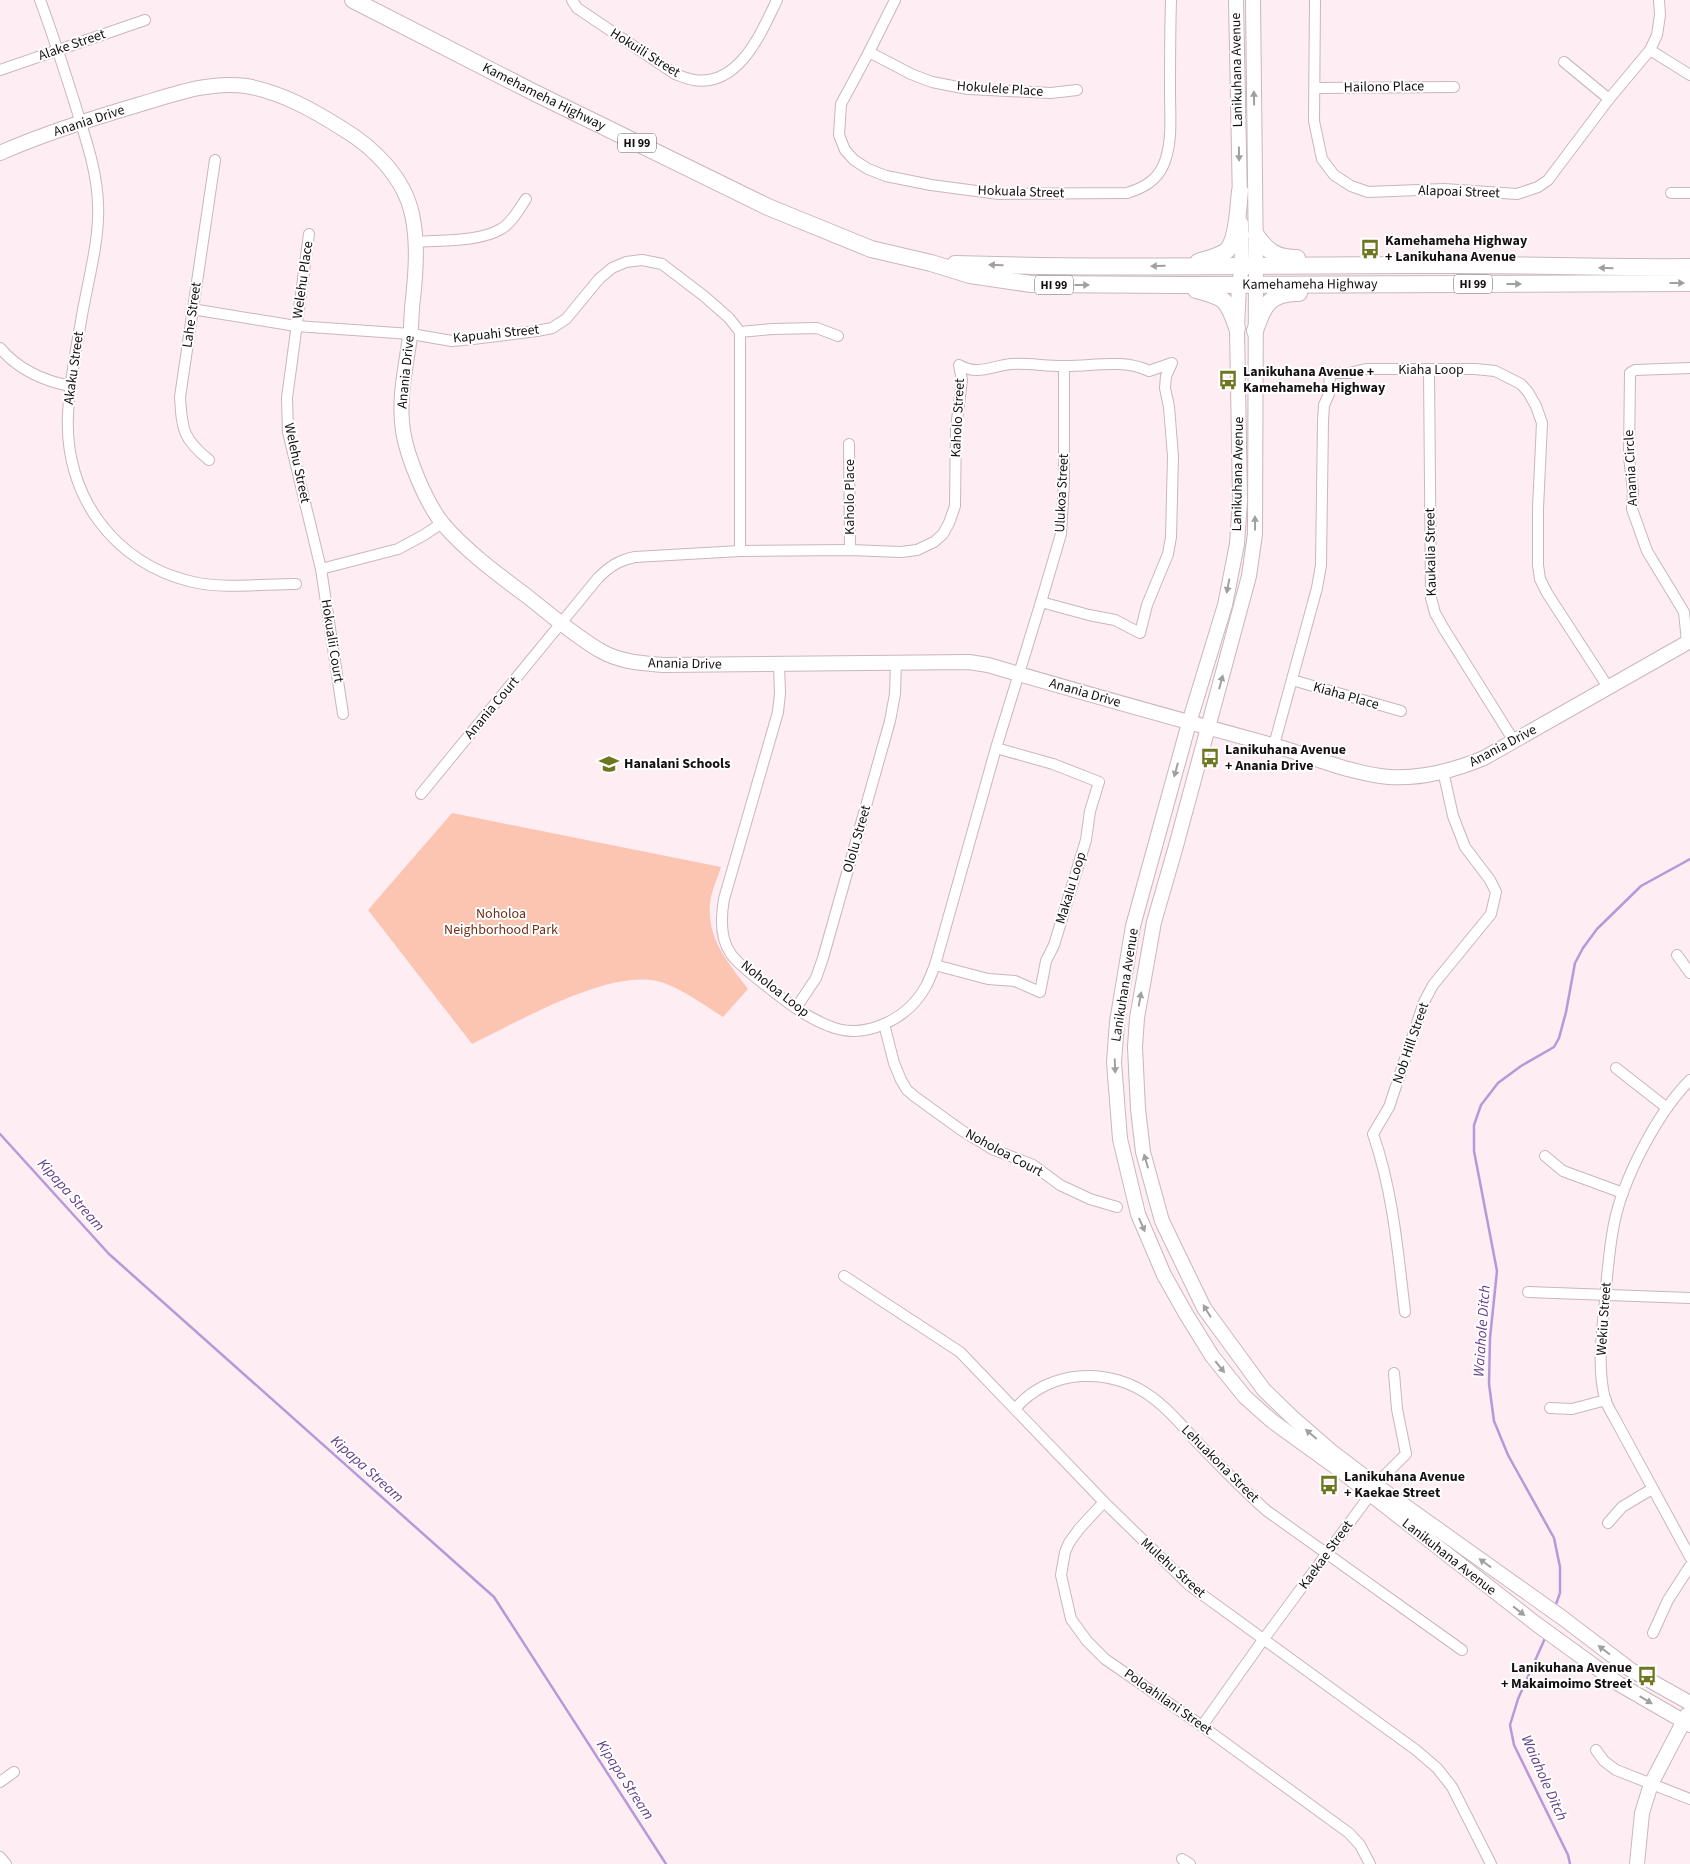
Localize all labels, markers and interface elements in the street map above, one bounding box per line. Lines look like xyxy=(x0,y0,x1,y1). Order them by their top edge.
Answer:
street label: Lanikuhana Avenue xyxy=(1226,12,1248,127)
street label: Hokuili Street xyxy=(606,23,684,83)
street label: Alake Street xyxy=(36,24,108,66)
street label: Kamehameha Highway xyxy=(479,58,609,136)
street label: Hokulele Place xyxy=(956,76,1044,102)
street label: Hailono Place xyxy=(1344,76,1424,98)
one-way arrow xyxy=(1250,90,1258,106)
street label: Anania Drive xyxy=(51,100,127,142)
road number: HI 99 xyxy=(618,134,656,152)
one-way arrow xyxy=(1235,146,1243,162)
street label: Hokuala Street xyxy=(977,180,1065,204)
street label: Alapoai Street xyxy=(1418,181,1500,203)
place label: Kamehameha Highway + Lanikuhana Avenue xyxy=(1385,231,1528,267)
bus stop icon: Kamehameha Highway + Lanikuhana Avenue xyxy=(1359,238,1381,260)
street label: Welehu Place xyxy=(288,240,318,320)
one-way arrow xyxy=(987,261,1003,269)
one-way arrow xyxy=(1150,262,1166,270)
one-way arrow xyxy=(1598,264,1614,272)
street label: Kamehameha Highway xyxy=(1242,274,1378,295)
road number: HI 99 xyxy=(1454,274,1492,294)
road number: HI 99 xyxy=(1035,276,1073,294)
one-way arrow xyxy=(1669,279,1685,287)
one-way arrow xyxy=(1507,280,1523,288)
street label: Lahe Street xyxy=(177,281,207,349)
one-way arrow xyxy=(1074,281,1090,289)
street label: Kapuahi Street xyxy=(452,320,540,348)
street label: Akaku Street xyxy=(59,330,89,406)
street label: Anania Drive xyxy=(392,334,420,410)
street label: Kiaha Loop xyxy=(1398,360,1464,380)
place label: Lanikuhana Avenue + Kamehameha Highway xyxy=(1243,362,1386,398)
bus stop icon: Lanikuhana Avenue + Kamehameha Highway xyxy=(1217,369,1239,391)
street label: Kaholo Street xyxy=(946,378,970,458)
street label: Lanikuhana Avenue xyxy=(1227,416,1249,531)
street label: Welehu Street xyxy=(279,421,315,505)
street label: Anania Circle xyxy=(1619,429,1643,507)
street label: Ulukoa Street xyxy=(1050,453,1074,533)
street label: Kaholo Place xyxy=(840,459,860,535)
street label: Kaukalia Street xyxy=(1420,507,1442,596)
one-way arrow xyxy=(1251,515,1259,531)
one-way arrow xyxy=(1224,578,1232,594)
street label: Hokualii Court xyxy=(316,598,349,684)
street label: Anania Drive xyxy=(648,653,722,675)
street label: Anania Court xyxy=(460,672,524,744)
street label: Anania Drive xyxy=(1047,673,1123,713)
one-way arrow xyxy=(1217,674,1225,689)
street label: Kiaha Place xyxy=(1311,677,1381,715)
street label: Anania Drive xyxy=(1466,720,1540,772)
place label: Lanikuhana Avenue + Anania Drive xyxy=(1225,740,1346,776)
bus stop icon: Lanikuhana Avenue + Anania Drive xyxy=(1199,747,1221,769)
school or university icon: Hanalani Schools xyxy=(598,753,620,775)
place label: Hanalani Schools xyxy=(624,754,730,774)
one-way arrow xyxy=(1172,763,1180,778)
street label: Ololu Street xyxy=(838,803,876,875)
street label: Makalu Loop xyxy=(1051,849,1092,927)
park label: Noholoa Neighborhood Park xyxy=(444,904,558,940)
street label: Lanikuhana Avenue xyxy=(1106,927,1144,1043)
street label: Noholoa Loop xyxy=(736,956,814,1022)
one-way arrow xyxy=(1136,991,1144,1007)
street label: Nob Hill Street xyxy=(1388,999,1434,1086)
one-way arrow xyxy=(1111,1058,1119,1074)
street label: Noholoa Court xyxy=(962,1124,1047,1182)
one-way arrow xyxy=(1141,1153,1149,1168)
water label: Kipapa Stream xyxy=(33,1154,109,1236)
one-way arrow xyxy=(1139,1218,1147,1232)
street label: Wekiu Street xyxy=(1591,1281,1617,1357)
water label: Waiahole Ditch xyxy=(1468,1284,1496,1378)
one-way arrow xyxy=(1202,1304,1211,1317)
one-way arrow xyxy=(1215,1360,1226,1373)
street label: Lehuakona Street xyxy=(1177,1421,1264,1508)
one-way arrow xyxy=(1305,1429,1317,1440)
water label: Kipapa Stream xyxy=(326,1431,408,1507)
place label: Lanikuhana Avenue + Kaekae Street xyxy=(1344,1467,1465,1503)
bus stop icon: Lanikuhana Avenue + Kaekae Street xyxy=(1318,1474,1340,1496)
street label: Lanikuhana Avenue xyxy=(1398,1514,1500,1600)
street label: Kaekae Street xyxy=(1294,1516,1358,1594)
street label: Mulehu Street xyxy=(1136,1533,1210,1603)
one-way arrow xyxy=(1479,1558,1492,1568)
one-way arrow xyxy=(1512,1606,1526,1616)
one-way arrow xyxy=(1598,1644,1611,1655)
place label: Lanikuhana Avenue + Makaimoimo Street xyxy=(1501,1658,1633,1694)
street label: Poloahilani Street xyxy=(1120,1664,1216,1740)
bus stop icon: Lanikuhana Avenue + Makaimoimo Street xyxy=(1636,1665,1658,1687)
one-way arrow xyxy=(1640,1695,1653,1704)
water label: Waiahole Ditch xyxy=(1516,1732,1572,1824)
water label: Kipapa Stream xyxy=(591,1736,659,1824)

